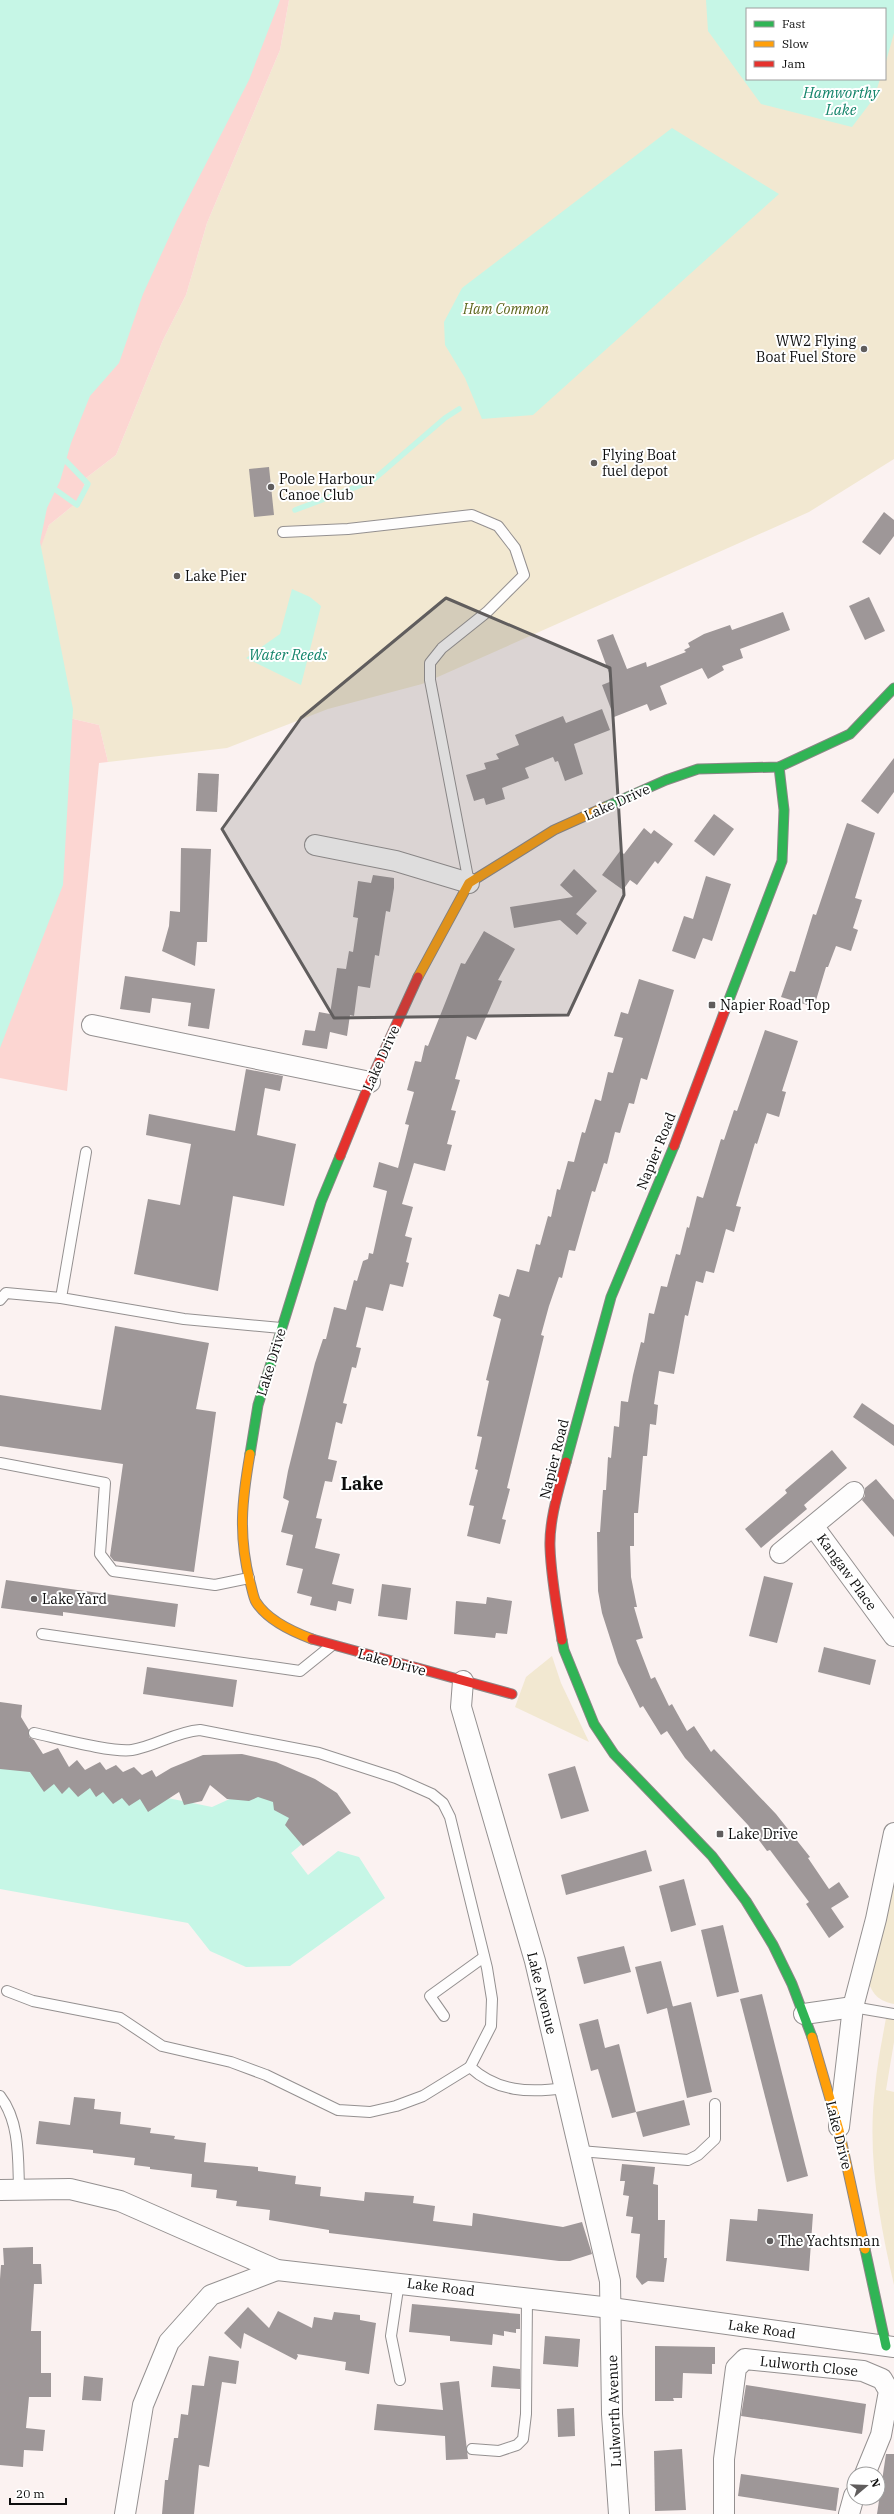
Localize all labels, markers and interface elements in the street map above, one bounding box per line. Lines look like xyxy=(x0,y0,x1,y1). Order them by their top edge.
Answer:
legend xyxy=(746,8,886,80)
text: Fast xyxy=(782,16,806,31)
text: Slow xyxy=(782,36,809,51)
text: Jam xyxy=(782,56,806,71)
water label: Hamworthy Lake xyxy=(802,83,880,119)
park label: Ham Common xyxy=(462,300,549,318)
place label: WW2 Flying Boat Fuel Store xyxy=(756,332,856,366)
marker: WW2 Flying Boat Fuel Store xyxy=(859,344,869,354)
place label: Flying Boat fuel depot xyxy=(602,446,677,480)
marker: Flying Boat fuel depot xyxy=(589,458,599,468)
place label: Poole Harbour Canoe Club xyxy=(279,470,375,504)
marker: Poole Harbour Canoe Club xyxy=(266,482,276,492)
place label: Lake Pier xyxy=(185,567,247,585)
marker: Lake Pier xyxy=(172,571,182,581)
water label: Water Reeds xyxy=(249,645,328,664)
street label: Lake Drive xyxy=(581,780,653,824)
place label: Napier Road Top xyxy=(720,996,830,1014)
marker: Napier Road Top xyxy=(707,1000,717,1010)
street label: Lake Drive xyxy=(359,1022,403,1094)
street label: Napier Road xyxy=(632,1109,680,1192)
street label: Lake Drive xyxy=(252,1326,290,1398)
street label: Napier Road xyxy=(535,1417,573,1501)
district label: Lake xyxy=(341,1472,383,1495)
street label: Kangaw Place xyxy=(813,1530,881,1614)
place label: Lake Yard xyxy=(42,1590,107,1608)
marker: Lake Yard xyxy=(29,1594,39,1604)
street label: Lake Drive xyxy=(356,1644,428,1680)
place label: Lake Drive xyxy=(728,1825,798,1843)
marker: Lake Drive xyxy=(715,1829,725,1839)
street label: Lake Avenue xyxy=(523,1950,561,2036)
street label: Lake Drive xyxy=(822,2099,856,2171)
place label: The Yachtsman xyxy=(778,2232,880,2250)
marker: The Yachtsman xyxy=(765,2236,775,2246)
street label: Lake Road xyxy=(406,2274,476,2300)
street label: Lake Road xyxy=(727,2315,797,2343)
street label: Lulworth Close xyxy=(759,2352,859,2380)
street label: Lulworth Avenue xyxy=(603,2355,625,2467)
north arrow xyxy=(846,2466,886,2506)
text: N xyxy=(867,2476,884,2489)
scale bar xyxy=(10,2480,66,2506)
text: 20 m xyxy=(16,2486,45,2501)

